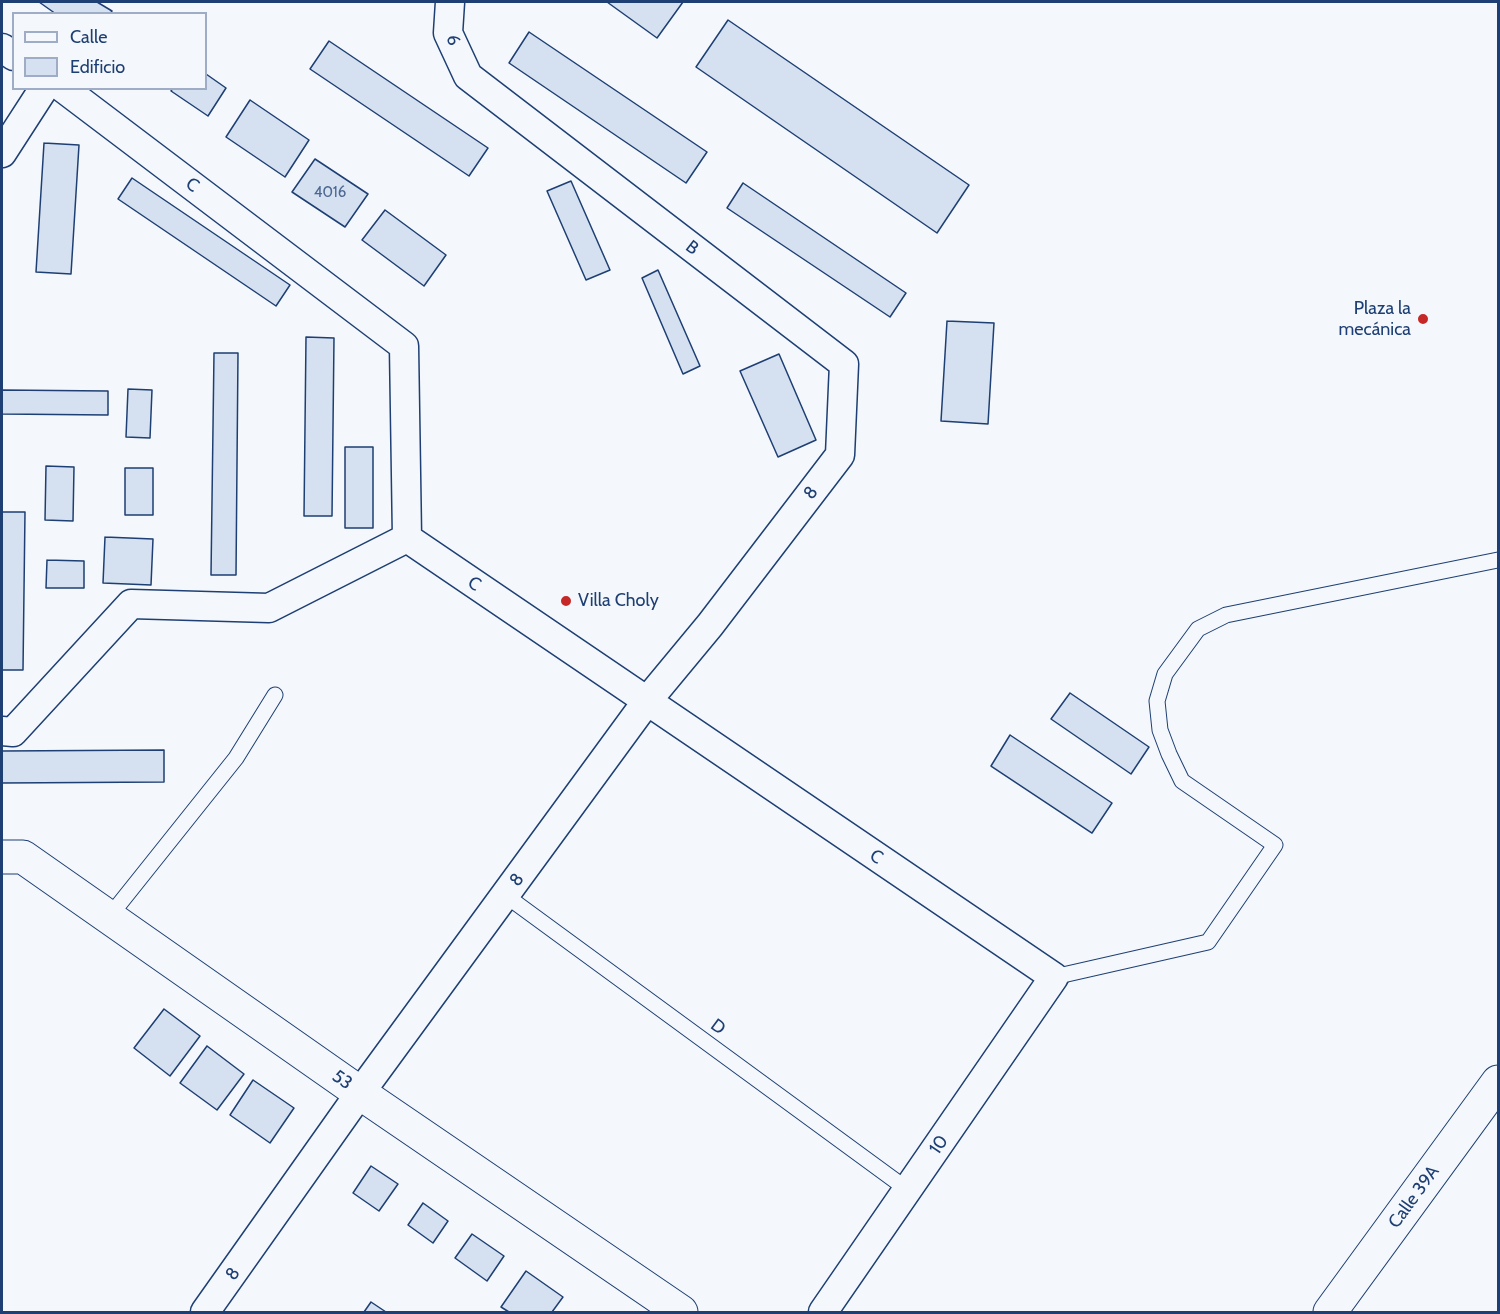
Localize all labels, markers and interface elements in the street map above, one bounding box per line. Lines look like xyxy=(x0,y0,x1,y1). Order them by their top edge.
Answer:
legend xyxy=(12,12,207,90)
text: Calle xyxy=(70,26,107,48)
street label: 6 xyxy=(441,32,465,48)
text: Edificio xyxy=(70,56,125,78)
street label: C xyxy=(181,173,203,197)
house number: 4016 xyxy=(314,184,346,202)
street label: B xyxy=(681,236,703,260)
place label: Plaza la mecánica xyxy=(1338,298,1411,340)
marker: Plaza la mecánica xyxy=(1416,312,1430,326)
street label: 8 xyxy=(799,482,823,504)
street label: C xyxy=(463,572,485,596)
place label: Villa Choly xyxy=(578,590,659,612)
marker: Villa Choly xyxy=(559,594,573,608)
street label: C xyxy=(865,845,887,869)
street label: 8 xyxy=(505,869,529,891)
street label: D xyxy=(706,1014,730,1040)
street label: 53 xyxy=(328,1066,356,1094)
street label: 10 xyxy=(925,1131,953,1159)
street label: Calle 39A xyxy=(1384,1162,1444,1232)
street label: 8 xyxy=(221,1263,245,1285)

